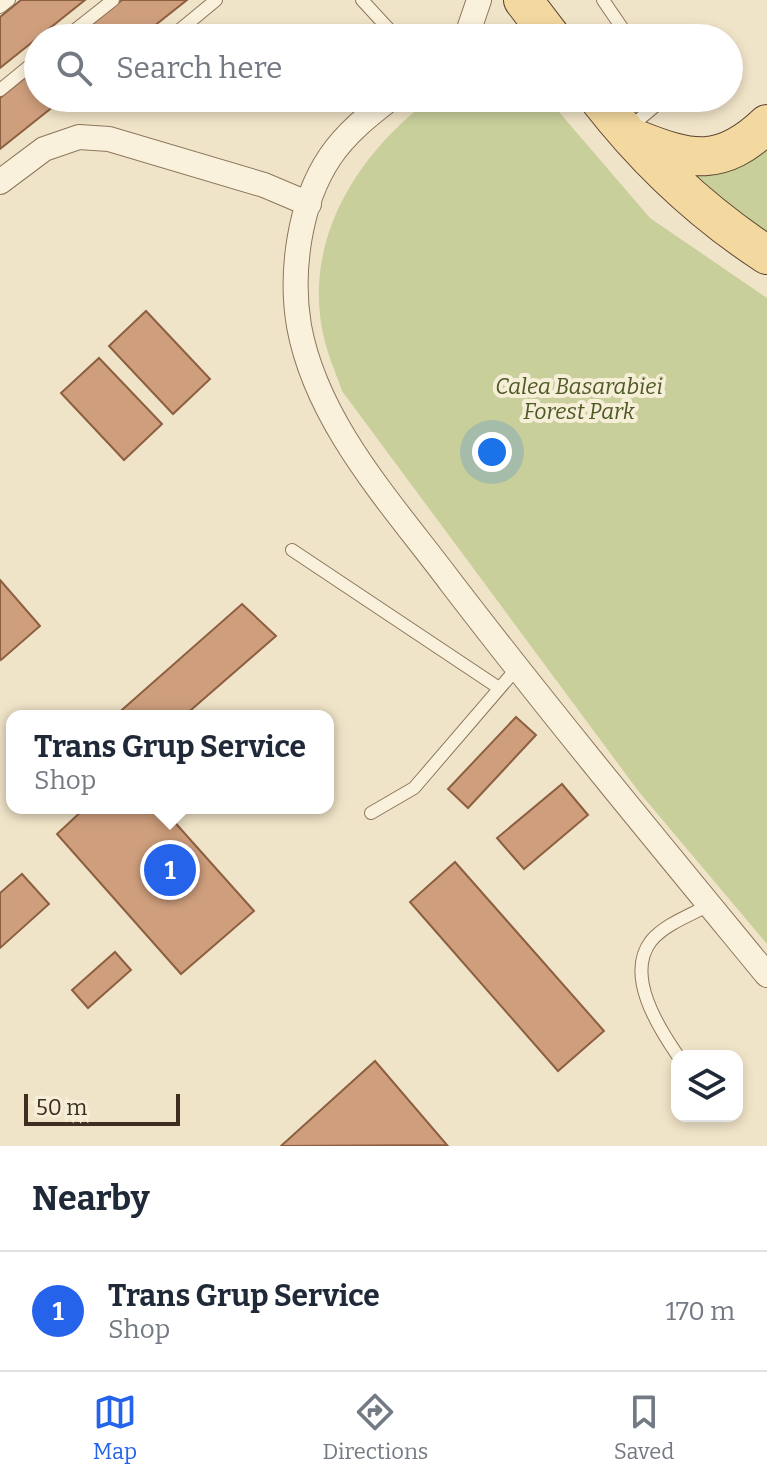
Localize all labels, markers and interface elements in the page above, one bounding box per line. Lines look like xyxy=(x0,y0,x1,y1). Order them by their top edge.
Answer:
search box xyxy=(24,24,743,112)
icon: search xyxy=(52,46,96,90)
text: Search here xyxy=(116,50,283,86)
park label: Calea Basarabiei Forest Park xyxy=(495,373,663,425)
your location xyxy=(472,432,512,472)
popup xyxy=(6,710,334,814)
text: Trans Grup Service xyxy=(34,729,306,765)
text: Shop xyxy=(34,765,96,796)
pin: 1 xyxy=(144,840,196,900)
map controls xyxy=(671,1050,743,1122)
button: layers xyxy=(671,1050,743,1122)
scale bar xyxy=(24,1090,180,1126)
text: 50 m xyxy=(36,1094,87,1121)
text: Nearby xyxy=(32,1178,150,1219)
text: Trans Grup Service xyxy=(108,1278,380,1314)
text: 1 xyxy=(52,1296,64,1327)
text: 170 m xyxy=(665,1296,735,1327)
text: Shop xyxy=(108,1314,170,1345)
tab: Map xyxy=(93,1390,137,1465)
tab: Directions xyxy=(323,1390,428,1465)
tab: Saved xyxy=(614,1390,674,1465)

